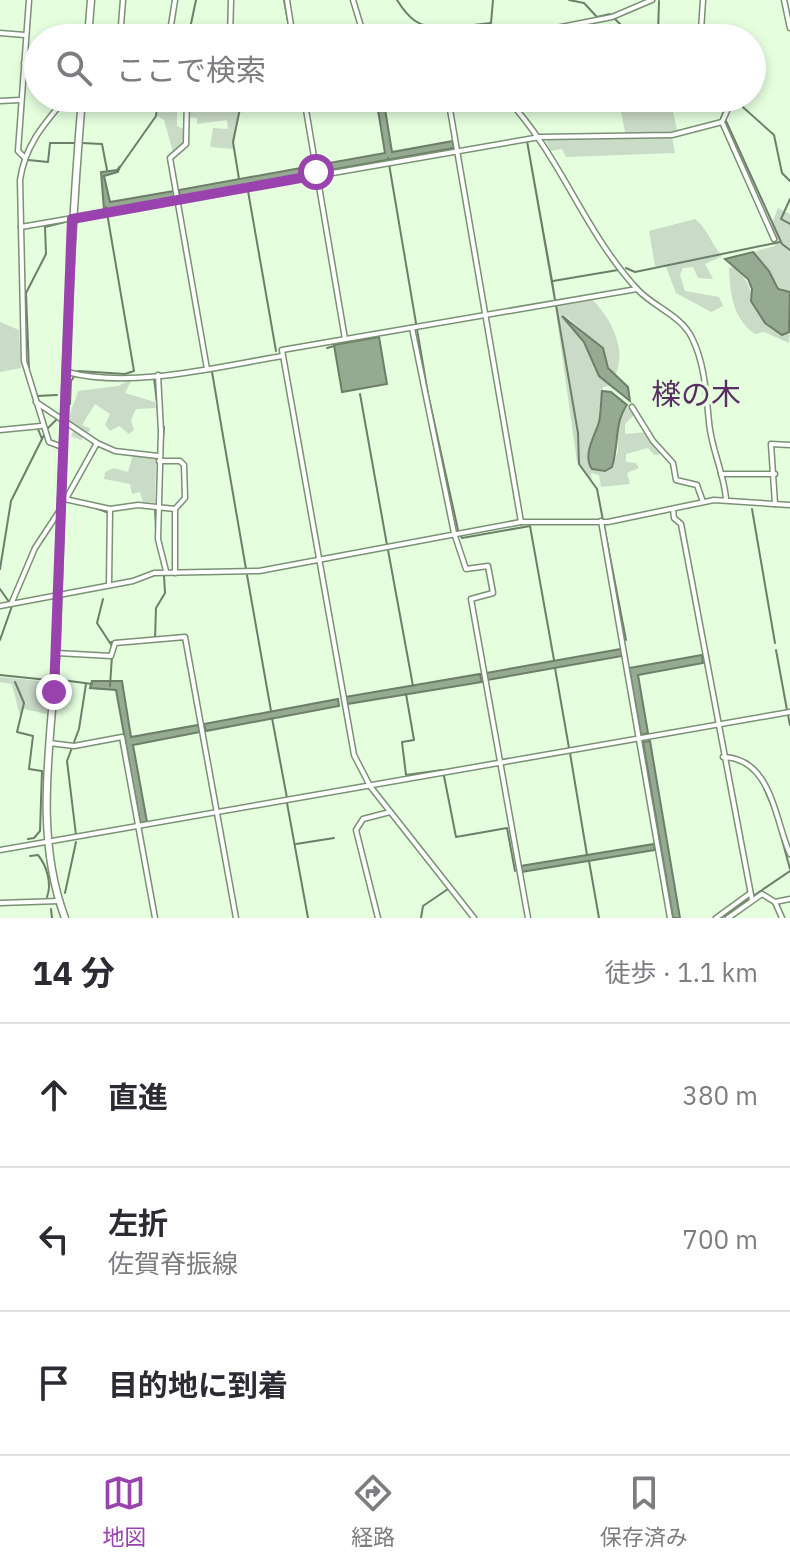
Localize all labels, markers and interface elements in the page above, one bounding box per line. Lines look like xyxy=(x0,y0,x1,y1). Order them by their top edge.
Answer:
search box xyxy=(24,24,766,112)
icon: search xyxy=(52,46,96,90)
text: ここで検索 xyxy=(116,50,266,89)
route start xyxy=(298,154,334,190)
district label: 檪の木 xyxy=(651,374,741,413)
route end xyxy=(36,674,72,710)
text: 14 分 xyxy=(32,950,115,994)
text: 徒歩 · 1.1 km xyxy=(604,955,758,989)
icon: ahead xyxy=(32,1073,76,1117)
text: 直進 xyxy=(108,1077,168,1116)
text: 380 m xyxy=(682,1078,758,1112)
text: 左折 xyxy=(108,1203,168,1242)
icon: left xyxy=(32,1217,76,1261)
text: 700 m xyxy=(682,1222,758,1256)
text: 佐賀脊振線 xyxy=(108,1246,238,1280)
icon: arrive xyxy=(32,1361,76,1405)
text: 目的地に到着 xyxy=(108,1365,288,1404)
tab: 地図 xyxy=(102,1471,146,1551)
tab: 経路 xyxy=(351,1471,395,1551)
tab: 保存済み xyxy=(600,1471,688,1551)

